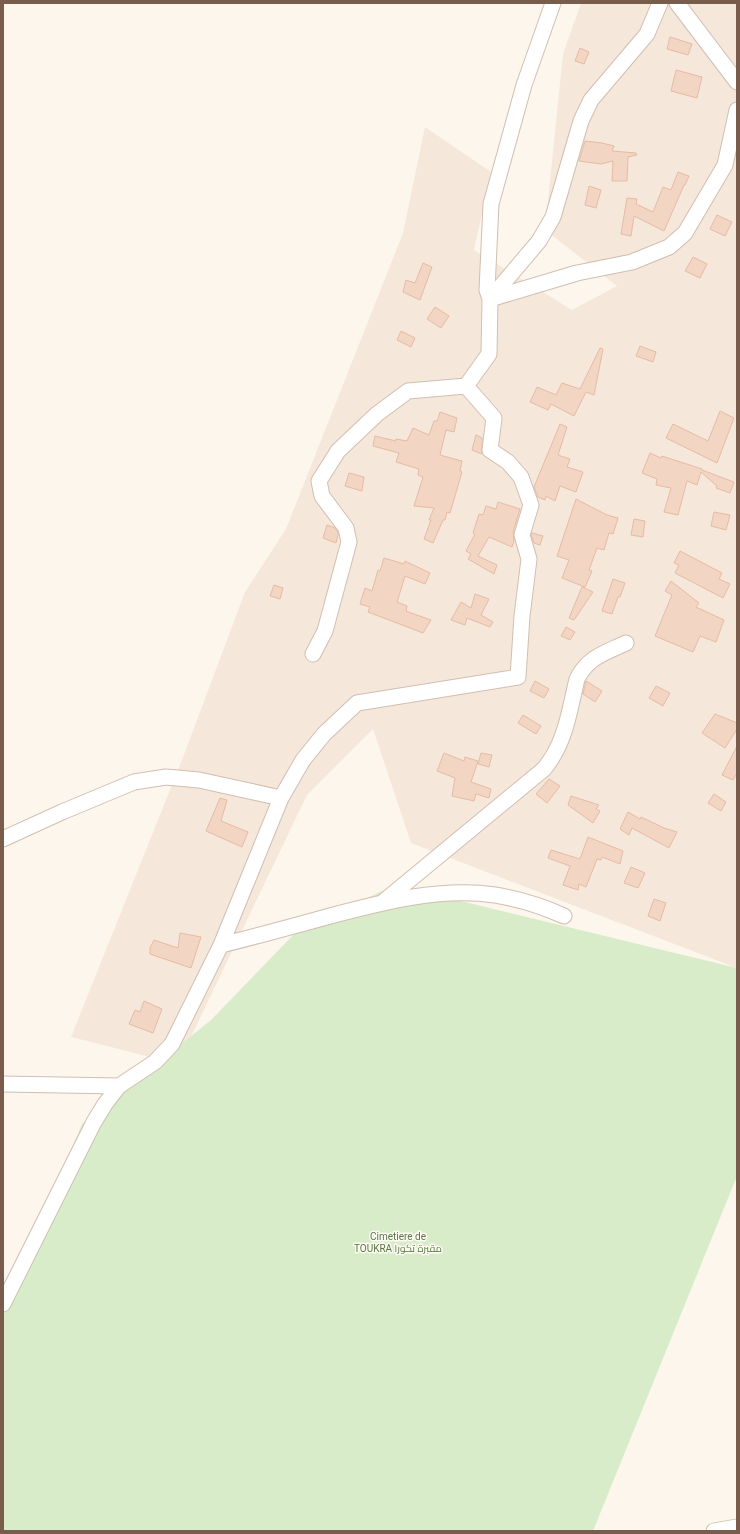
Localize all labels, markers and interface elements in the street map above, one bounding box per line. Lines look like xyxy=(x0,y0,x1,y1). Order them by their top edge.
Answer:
park label: Cimetiere de TOUKRA مقبرة تكورا xyxy=(354,1231,442,1254)

